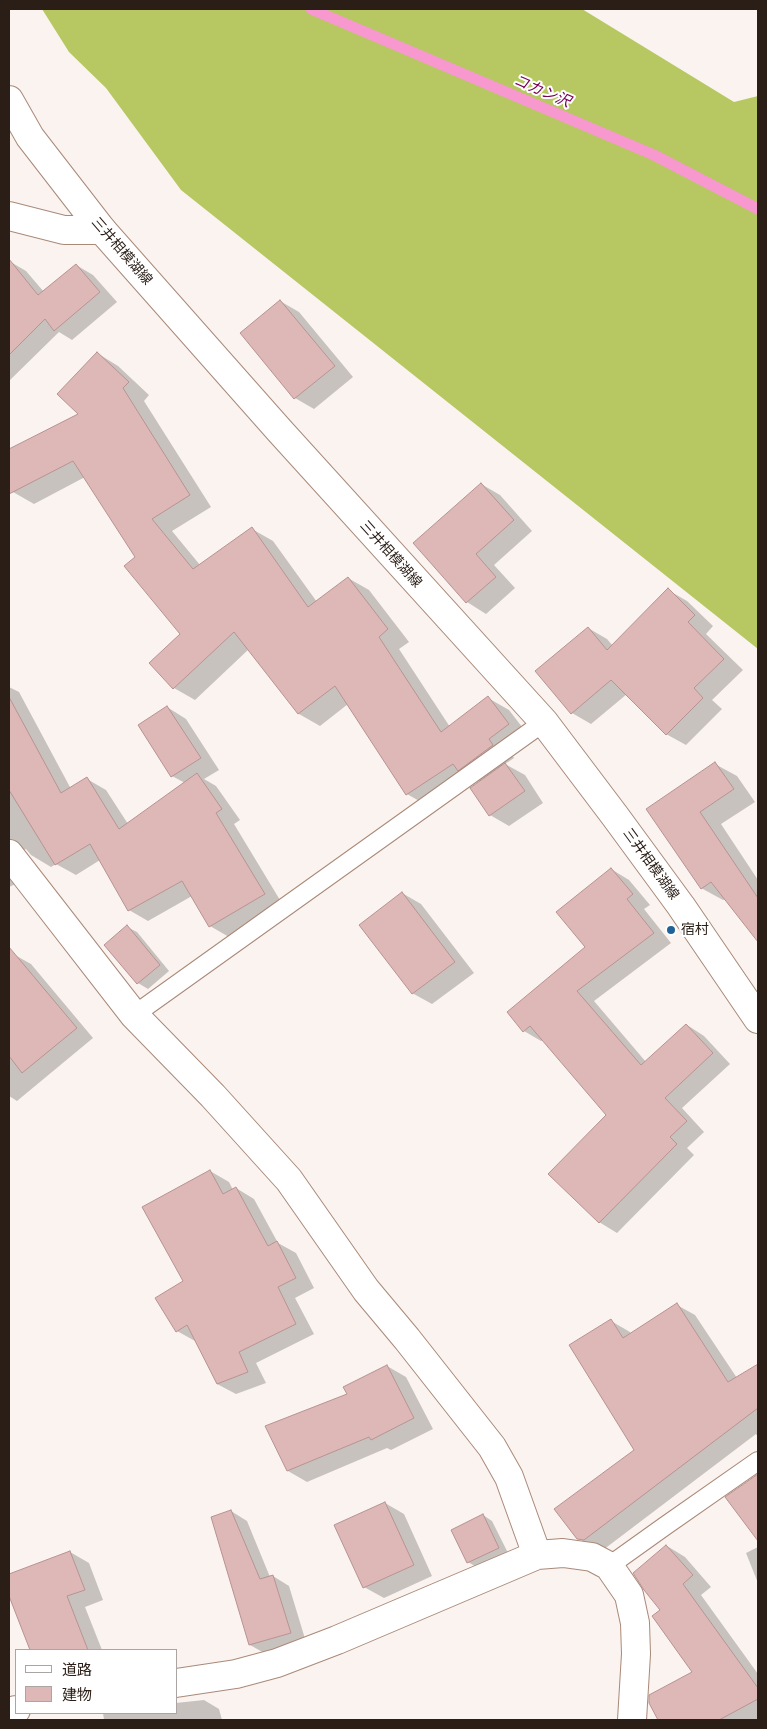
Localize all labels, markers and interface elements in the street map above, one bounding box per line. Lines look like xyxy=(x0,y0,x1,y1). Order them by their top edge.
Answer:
water label: コカン沢 xyxy=(511,71,573,111)
street label: 三井相模湖線 xyxy=(88,214,156,288)
street label: 三井相模湖線 xyxy=(357,517,425,591)
street label: 三井相模湖線 xyxy=(620,825,682,903)
place label: 宿村 xyxy=(681,922,709,938)
marker: 宿村 xyxy=(665,924,677,936)
legend xyxy=(15,1649,178,1714)
text: 道路 xyxy=(62,1661,92,1678)
text: 建物 xyxy=(62,1686,92,1703)

